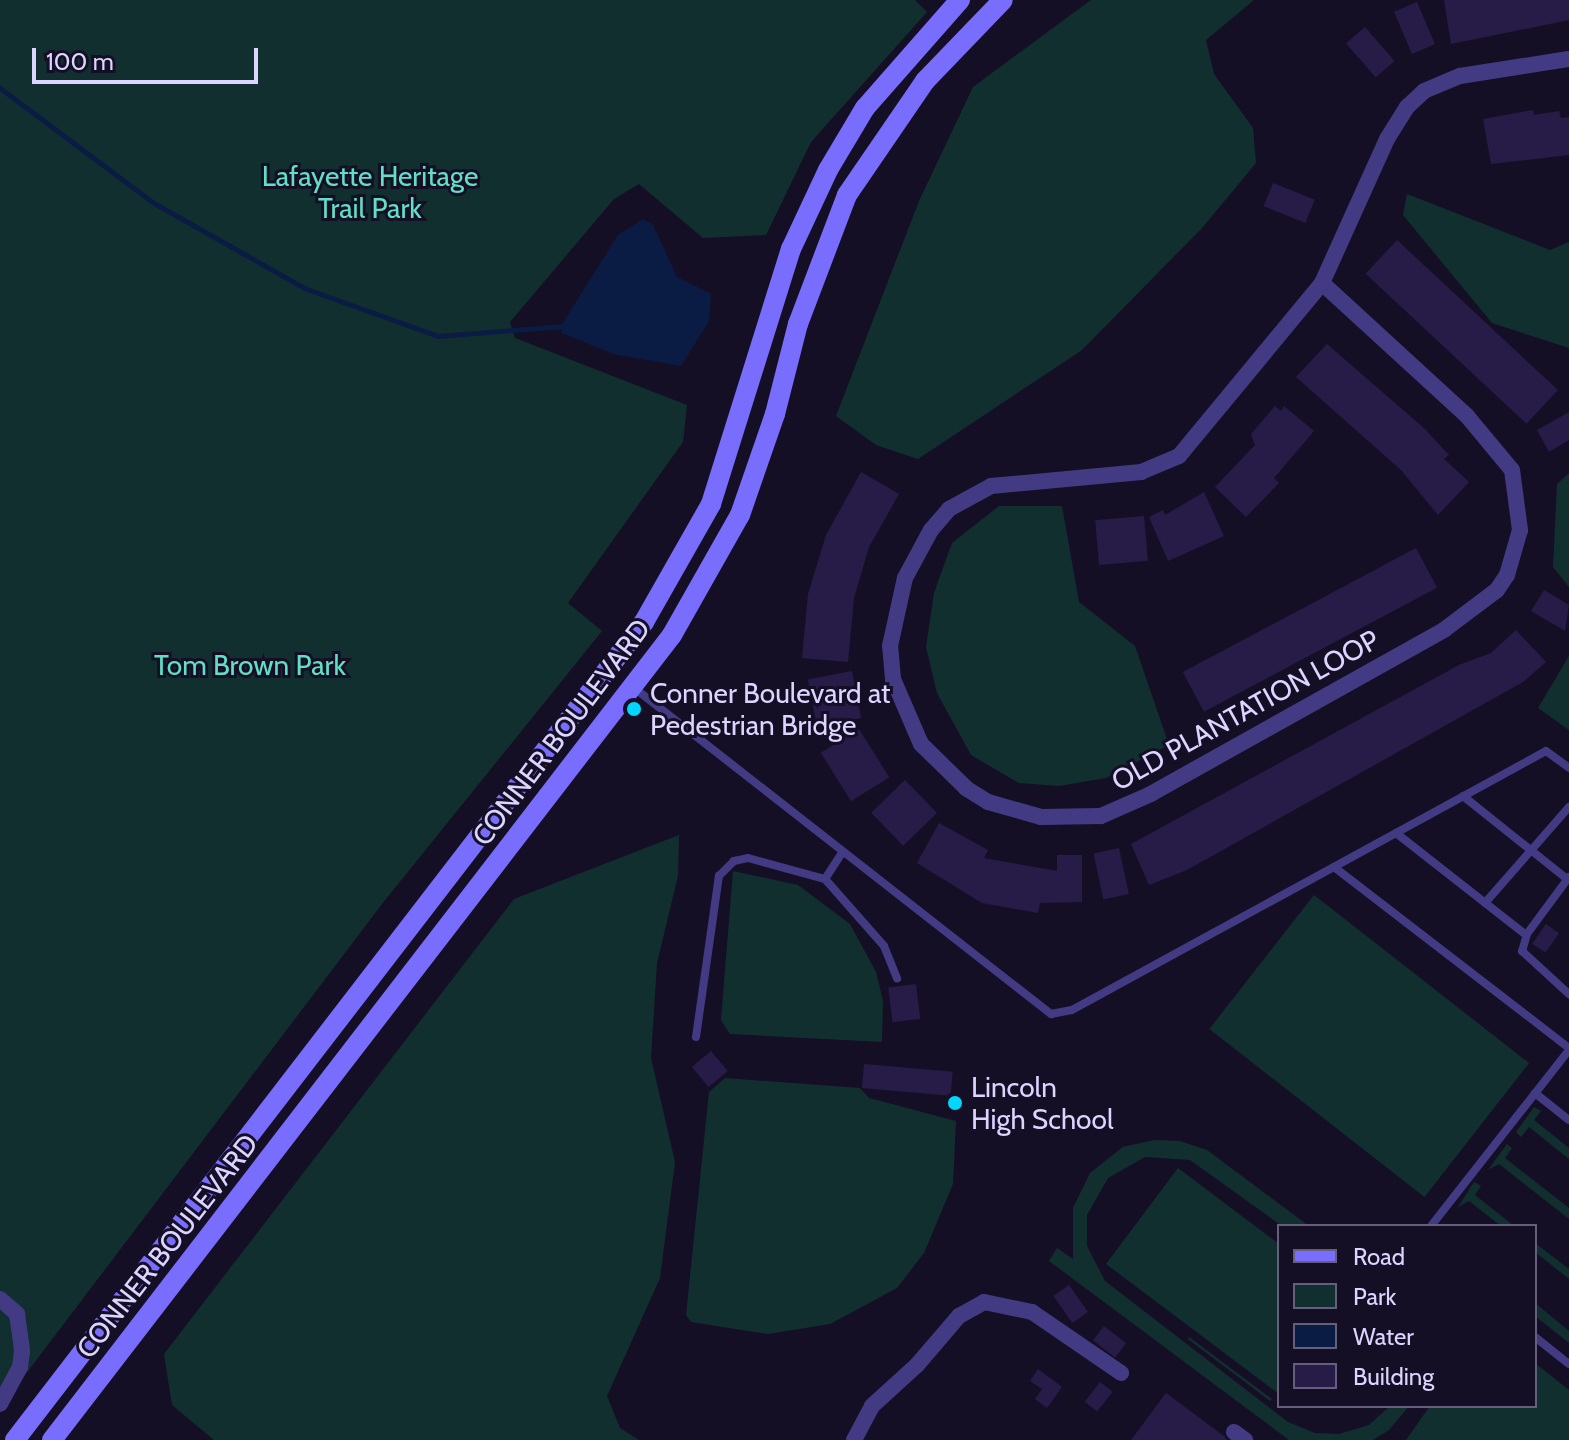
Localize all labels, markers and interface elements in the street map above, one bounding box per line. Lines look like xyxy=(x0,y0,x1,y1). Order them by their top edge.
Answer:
scale bar xyxy=(36,32,262,82)
text: 100 m xyxy=(46,47,114,76)
park label: Lafayette Heritage Trail Park xyxy=(262,159,478,225)
street label: CONNER BOULEVARD xyxy=(465,612,657,852)
street label: OLD PLANTATION LOOP xyxy=(1105,622,1385,798)
park label: Tom Brown Park xyxy=(154,648,346,682)
place label: Conner Boulevard at Pedestrian Bridge xyxy=(650,676,890,742)
marker: Conner Boulevard at Pedestrian Bridge xyxy=(625,700,643,718)
place label: Lincoln High School xyxy=(971,1070,1114,1136)
marker: Lincoln High School xyxy=(946,1094,964,1112)
street label: CONNER BOULEVARD xyxy=(69,1127,265,1365)
legend xyxy=(1277,1224,1537,1408)
text: Road xyxy=(1353,1242,1405,1271)
text: Park xyxy=(1353,1282,1396,1311)
text: Water xyxy=(1353,1322,1414,1351)
text: Building xyxy=(1353,1362,1434,1391)

